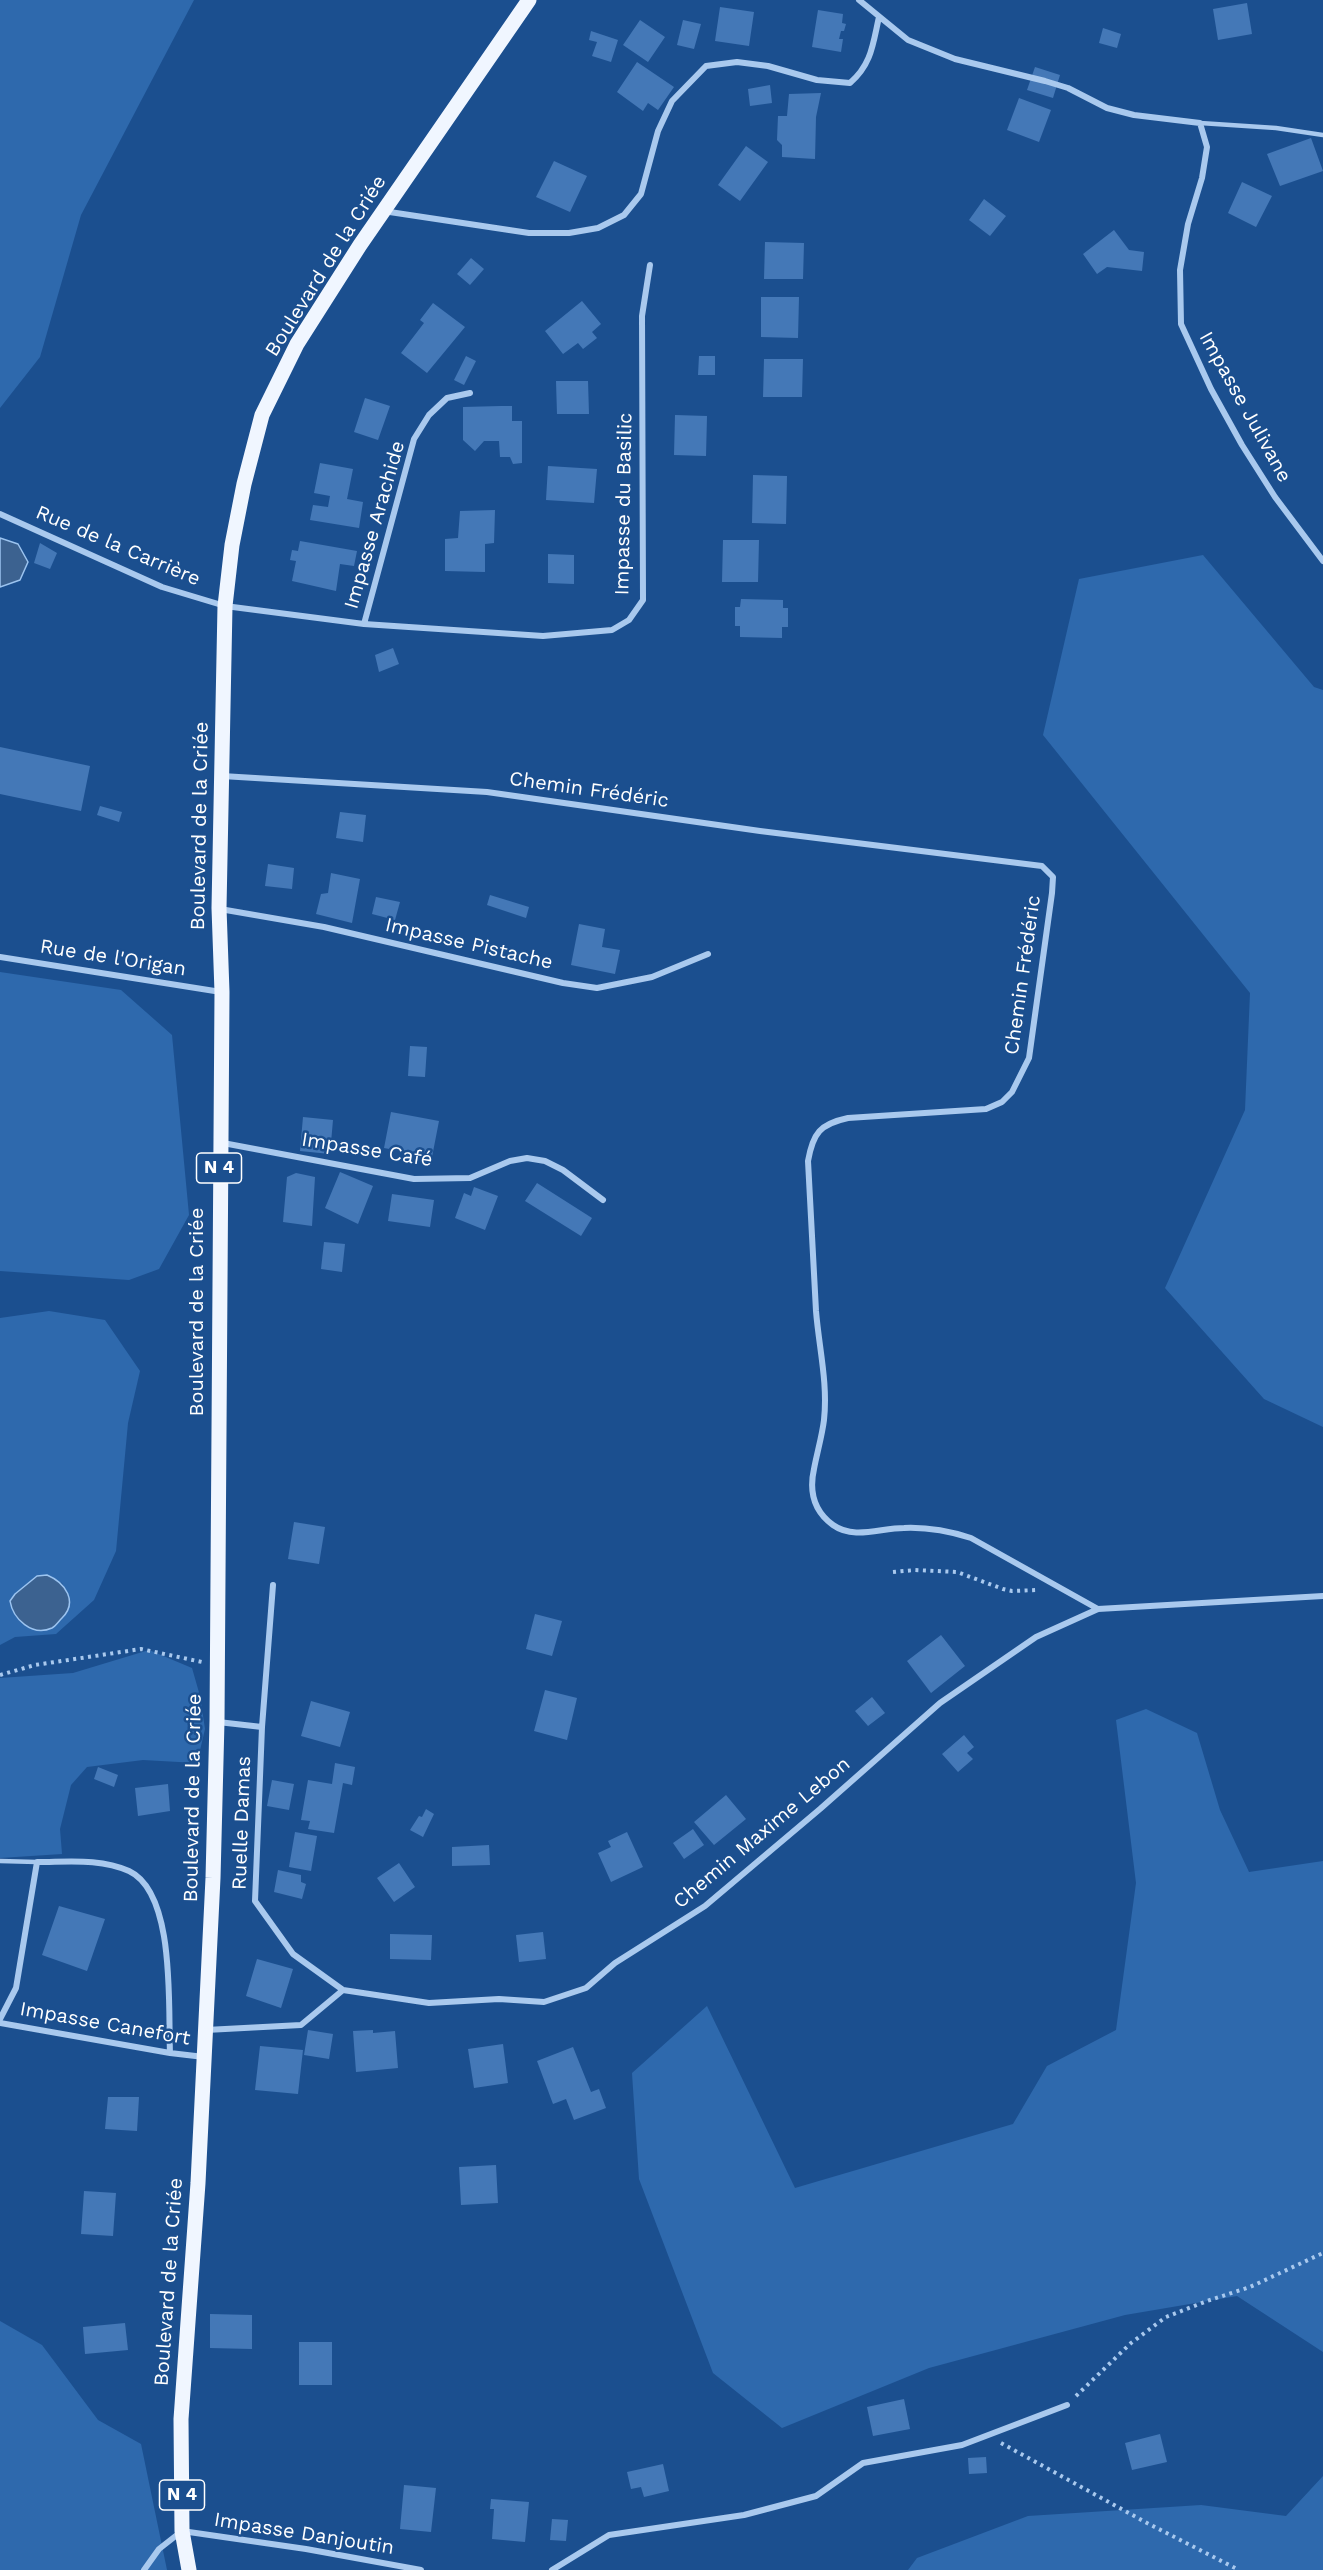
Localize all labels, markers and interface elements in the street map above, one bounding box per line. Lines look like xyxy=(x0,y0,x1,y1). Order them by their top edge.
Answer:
street label: Boulevard de la Criée xyxy=(260,171,392,361)
street label: Impasse Julivane xyxy=(1194,328,1296,486)
street label: Impasse du Basilic xyxy=(610,412,638,596)
street label: Impasse Arachide xyxy=(340,438,410,612)
street label: Rue de la Carrière xyxy=(32,500,204,592)
street label: Boulevard de la Criée xyxy=(186,721,214,931)
street label: Chemin Frédéric xyxy=(508,767,670,813)
street label: Chemin Frédéric xyxy=(1000,894,1046,1056)
street label: Impasse Pistache xyxy=(383,913,555,975)
street label: Rue de l'Origan xyxy=(38,935,188,981)
street label: Impasse Café xyxy=(300,1128,434,1172)
road number: N 4 xyxy=(196,1153,242,1183)
street label: Boulevard de la Criée xyxy=(185,1208,209,1416)
street label: Boulevard de la Criée xyxy=(179,1693,207,1903)
street label: Chemin Maxime Lebon xyxy=(669,1752,855,1914)
street label: Ruelle Damas xyxy=(228,1756,256,1890)
street label: Impasse Canefort xyxy=(18,1997,192,2051)
street label: Boulevard de la Criée xyxy=(150,2177,188,2387)
road number: N 4 xyxy=(160,2480,204,2510)
street label: Impasse Danjoutin xyxy=(212,2508,396,2560)

